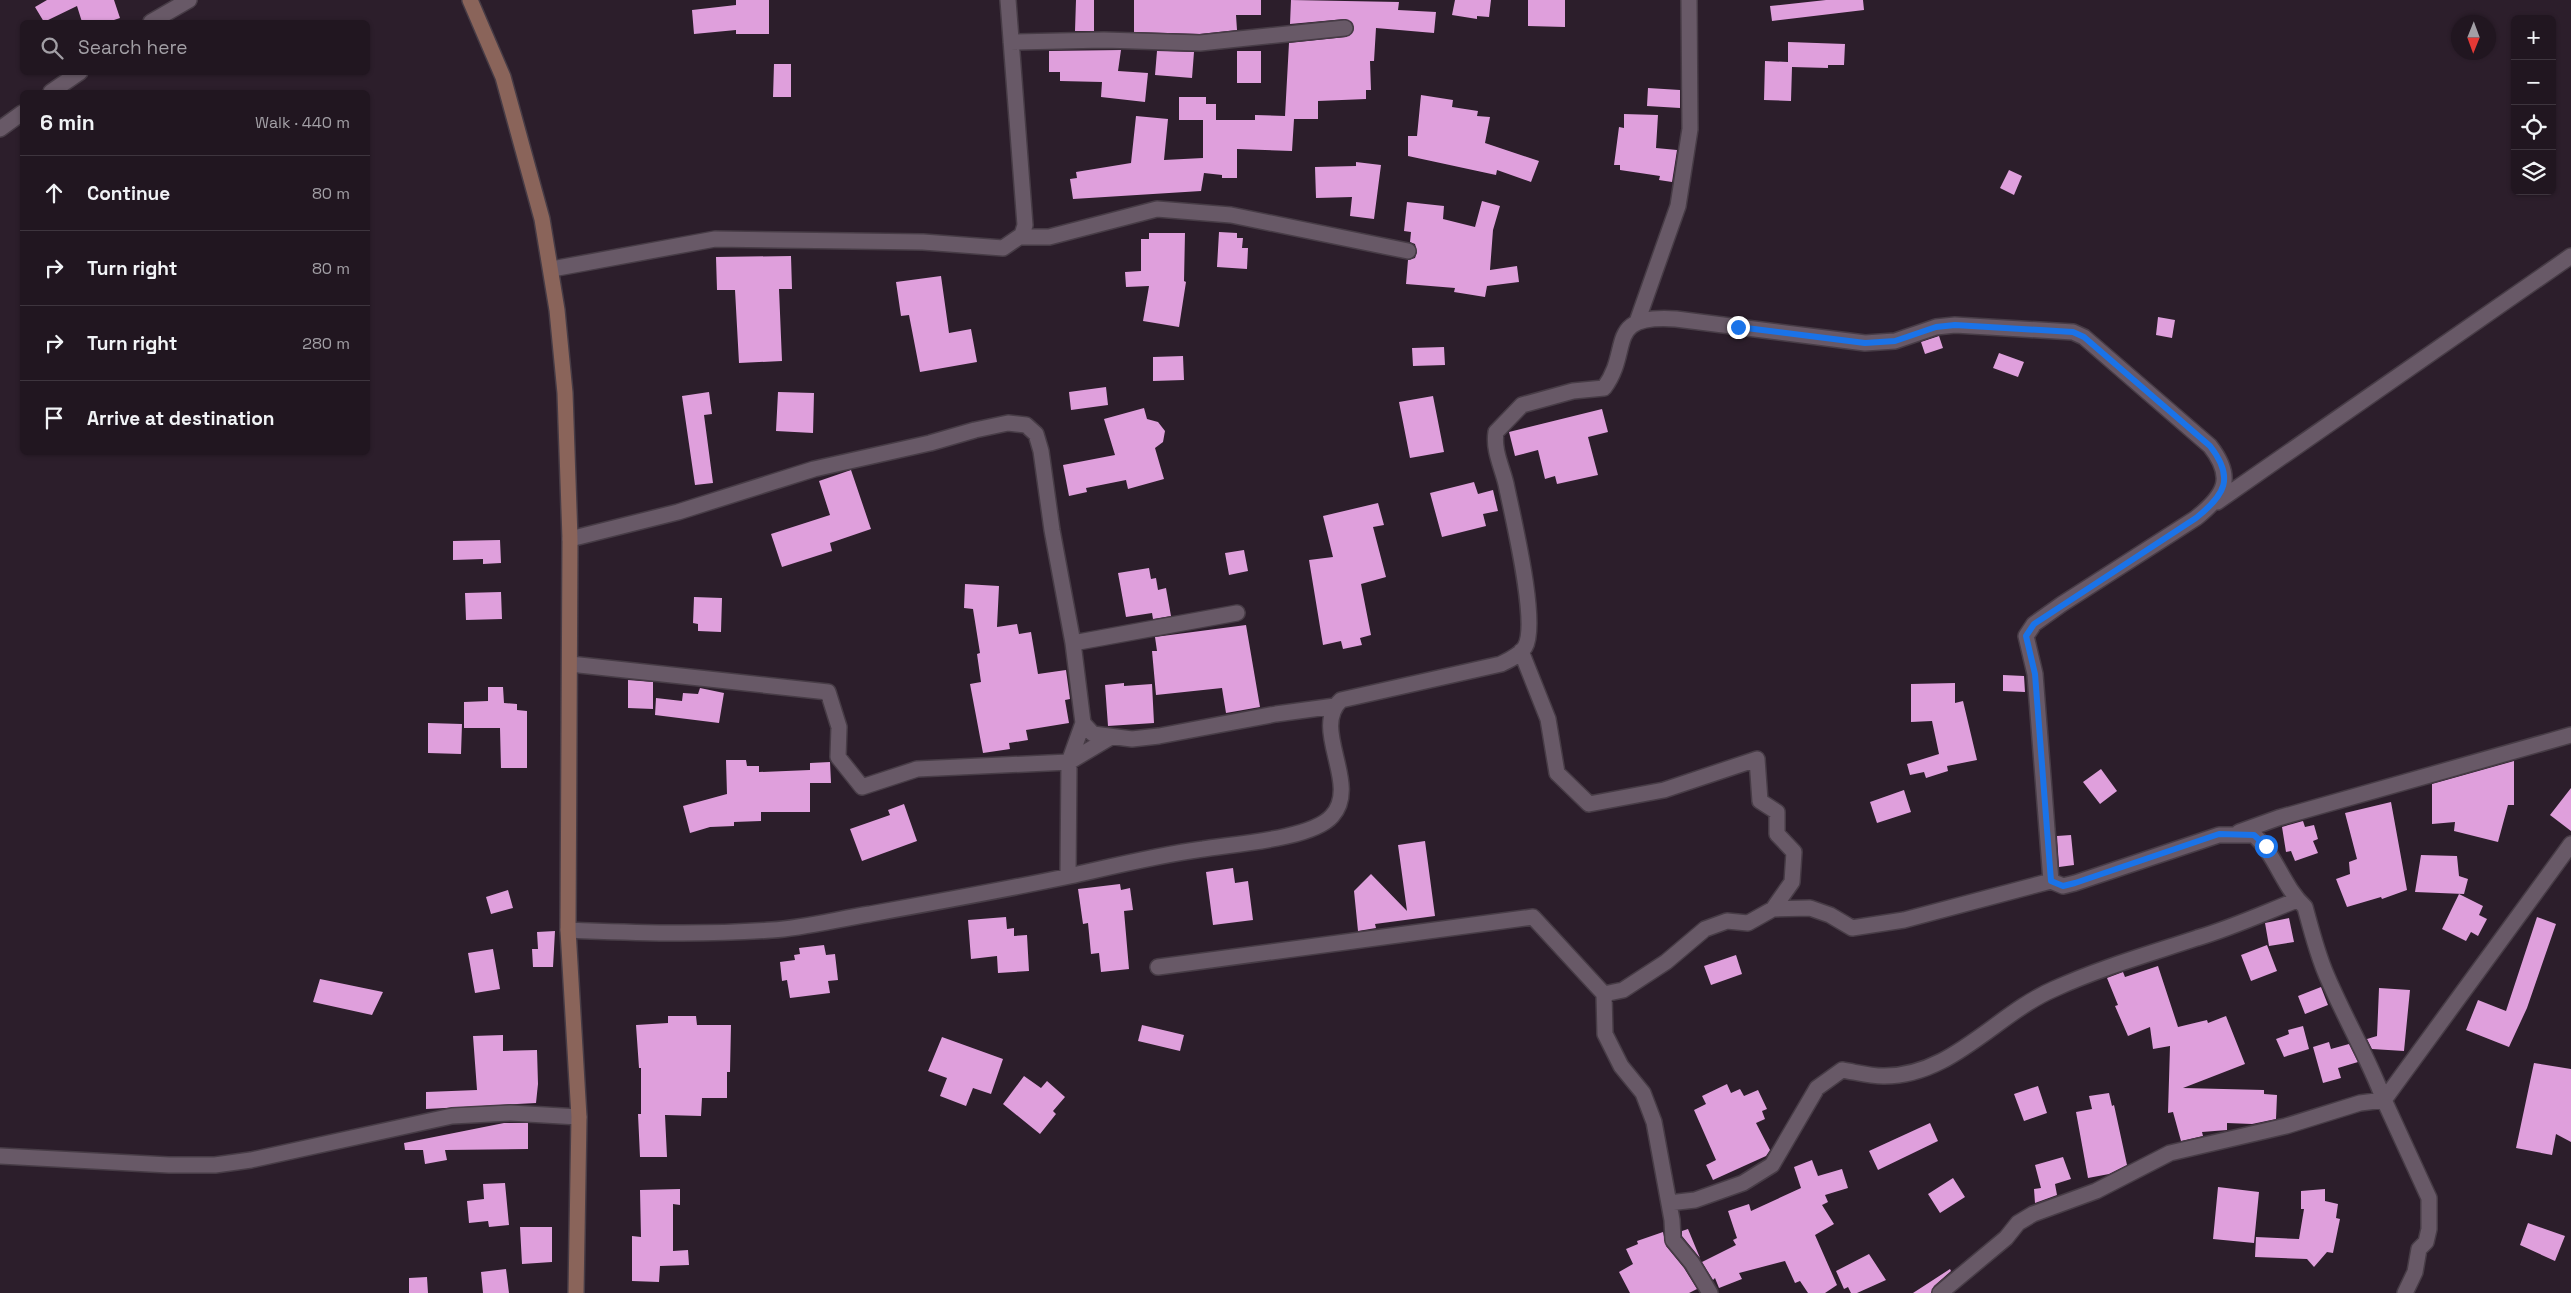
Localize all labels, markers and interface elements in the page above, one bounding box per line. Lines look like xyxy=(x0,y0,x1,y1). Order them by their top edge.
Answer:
north arrow xyxy=(2451,15,2496,60)
map controls xyxy=(2511,15,2556,195)
button: + xyxy=(2511,15,2556,60)
search box xyxy=(20,20,370,75)
icon: search xyxy=(38,34,66,62)
text: Search here xyxy=(78,35,188,60)
button: − xyxy=(2511,60,2556,105)
button: locate xyxy=(2511,105,2556,150)
text: 6 min xyxy=(40,109,95,136)
text: Walk · 440 m xyxy=(255,112,350,133)
button: layers xyxy=(2511,150,2556,195)
icon: ahead xyxy=(40,179,68,207)
text: Continue xyxy=(87,181,170,206)
text: 80 m xyxy=(312,183,350,204)
icon: right xyxy=(40,254,68,282)
text: Turn right xyxy=(87,256,177,281)
text: 80 m xyxy=(312,258,350,279)
route end xyxy=(1727,316,1750,339)
icon: right xyxy=(40,329,68,357)
text: Turn right xyxy=(87,331,177,356)
text: 280 m xyxy=(302,333,350,354)
icon: arrive xyxy=(40,404,68,432)
text: Arrive at destination xyxy=(87,406,275,431)
route start xyxy=(2255,835,2278,858)

